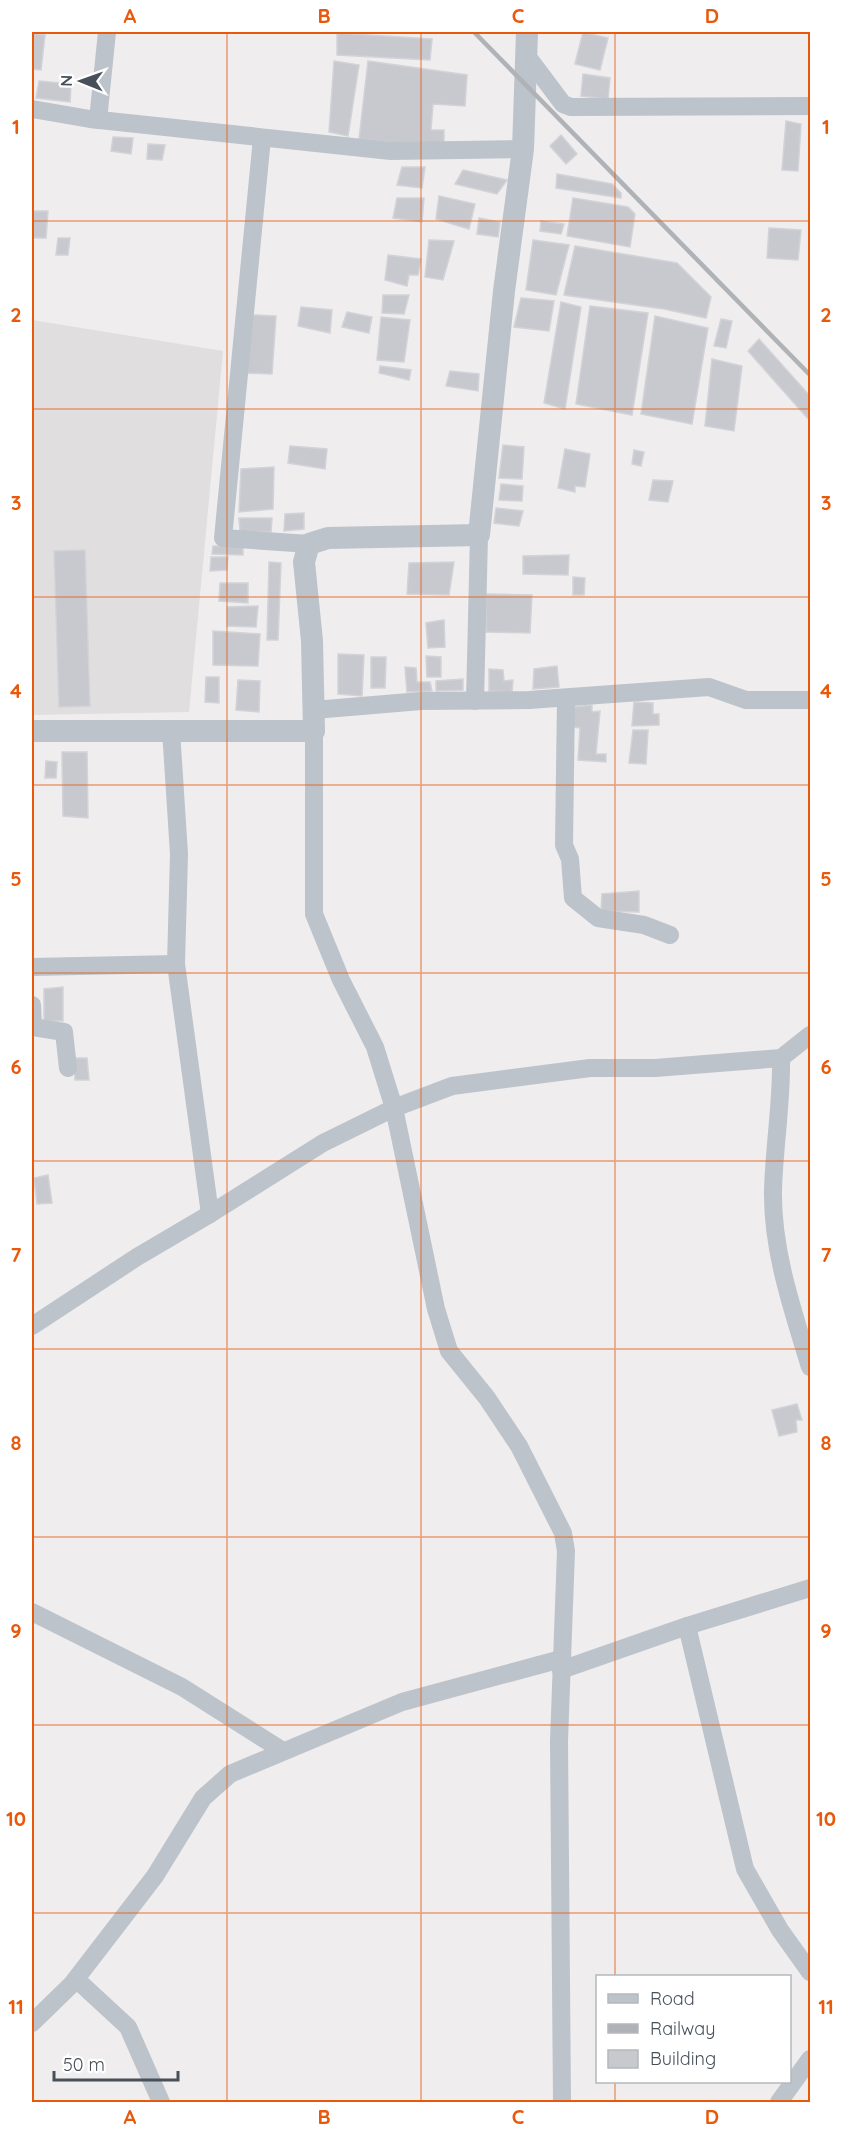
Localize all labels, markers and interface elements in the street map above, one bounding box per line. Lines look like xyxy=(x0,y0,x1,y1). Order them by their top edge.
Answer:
text: A xyxy=(124,3,137,28)
text: B xyxy=(317,3,331,28)
text: C xyxy=(512,3,525,28)
text: D xyxy=(705,3,719,28)
north arrow xyxy=(51,51,111,111)
text: N xyxy=(56,75,76,87)
text: 1 xyxy=(12,114,20,139)
text: 1 xyxy=(822,114,830,139)
text: 2 xyxy=(10,302,22,327)
text: 2 xyxy=(820,302,832,327)
text: 3 xyxy=(11,490,21,515)
text: 3 xyxy=(821,490,831,515)
text: 4 xyxy=(10,678,22,703)
text: 4 xyxy=(820,678,832,703)
text: 5 xyxy=(10,866,22,891)
text: 5 xyxy=(820,866,832,891)
text: 6 xyxy=(10,1054,22,1079)
text: 6 xyxy=(820,1054,832,1079)
text: 7 xyxy=(11,1242,22,1267)
text: 7 xyxy=(821,1242,832,1267)
text: 8 xyxy=(11,1430,22,1455)
text: 8 xyxy=(821,1430,832,1455)
text: 9 xyxy=(10,1618,22,1643)
text: 9 xyxy=(820,1618,832,1643)
text: 10 xyxy=(6,1806,26,1831)
text: 10 xyxy=(816,1806,836,1831)
legend xyxy=(596,1975,791,2083)
text: Road xyxy=(650,1987,695,2010)
text: 11 xyxy=(8,1994,24,2019)
text: 11 xyxy=(818,1994,834,2019)
text: Railway xyxy=(650,2017,716,2040)
scale bar xyxy=(54,2044,178,2082)
text: Building xyxy=(650,2047,716,2070)
text: 50 m xyxy=(63,2053,105,2076)
text: A xyxy=(124,2104,137,2129)
text: B xyxy=(317,2104,331,2129)
text: C xyxy=(512,2104,525,2129)
text: D xyxy=(705,2104,719,2129)

